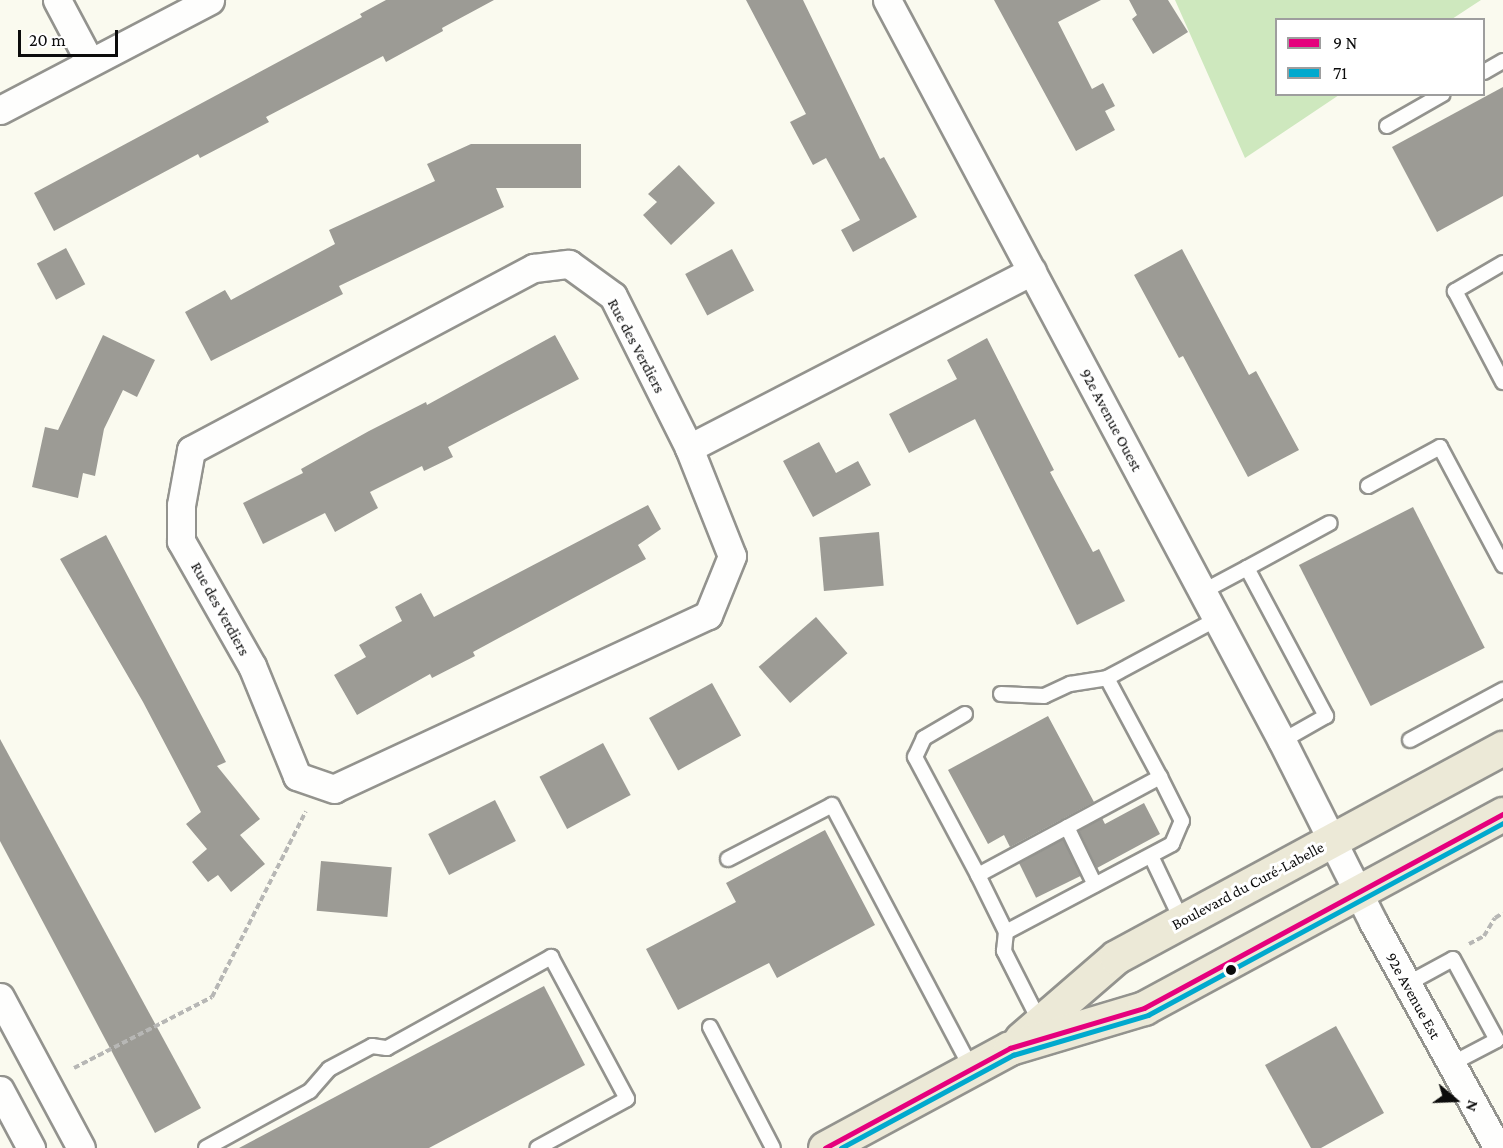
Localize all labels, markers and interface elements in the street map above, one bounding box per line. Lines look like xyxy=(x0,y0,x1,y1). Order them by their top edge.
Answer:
scale bar xyxy=(21,18,122,56)
legend xyxy=(1275,18,1485,96)
text: 20 m xyxy=(29,30,66,50)
text: 9 N xyxy=(1333,33,1357,53)
text: 71 xyxy=(1333,63,1347,83)
street label: Rue des Verdiers xyxy=(603,295,669,397)
street label: 92e Avenue Ouest xyxy=(1076,365,1146,475)
street label: Rue des Verdiers xyxy=(186,559,254,659)
street label: Boulevard du Curé-Labelle xyxy=(1168,838,1328,934)
street label: 92e Avenue Est xyxy=(1381,949,1445,1043)
unlabelled marker xyxy=(1225,964,1237,976)
north arrow xyxy=(1425,1070,1485,1130)
text: N xyxy=(1463,1098,1482,1114)

